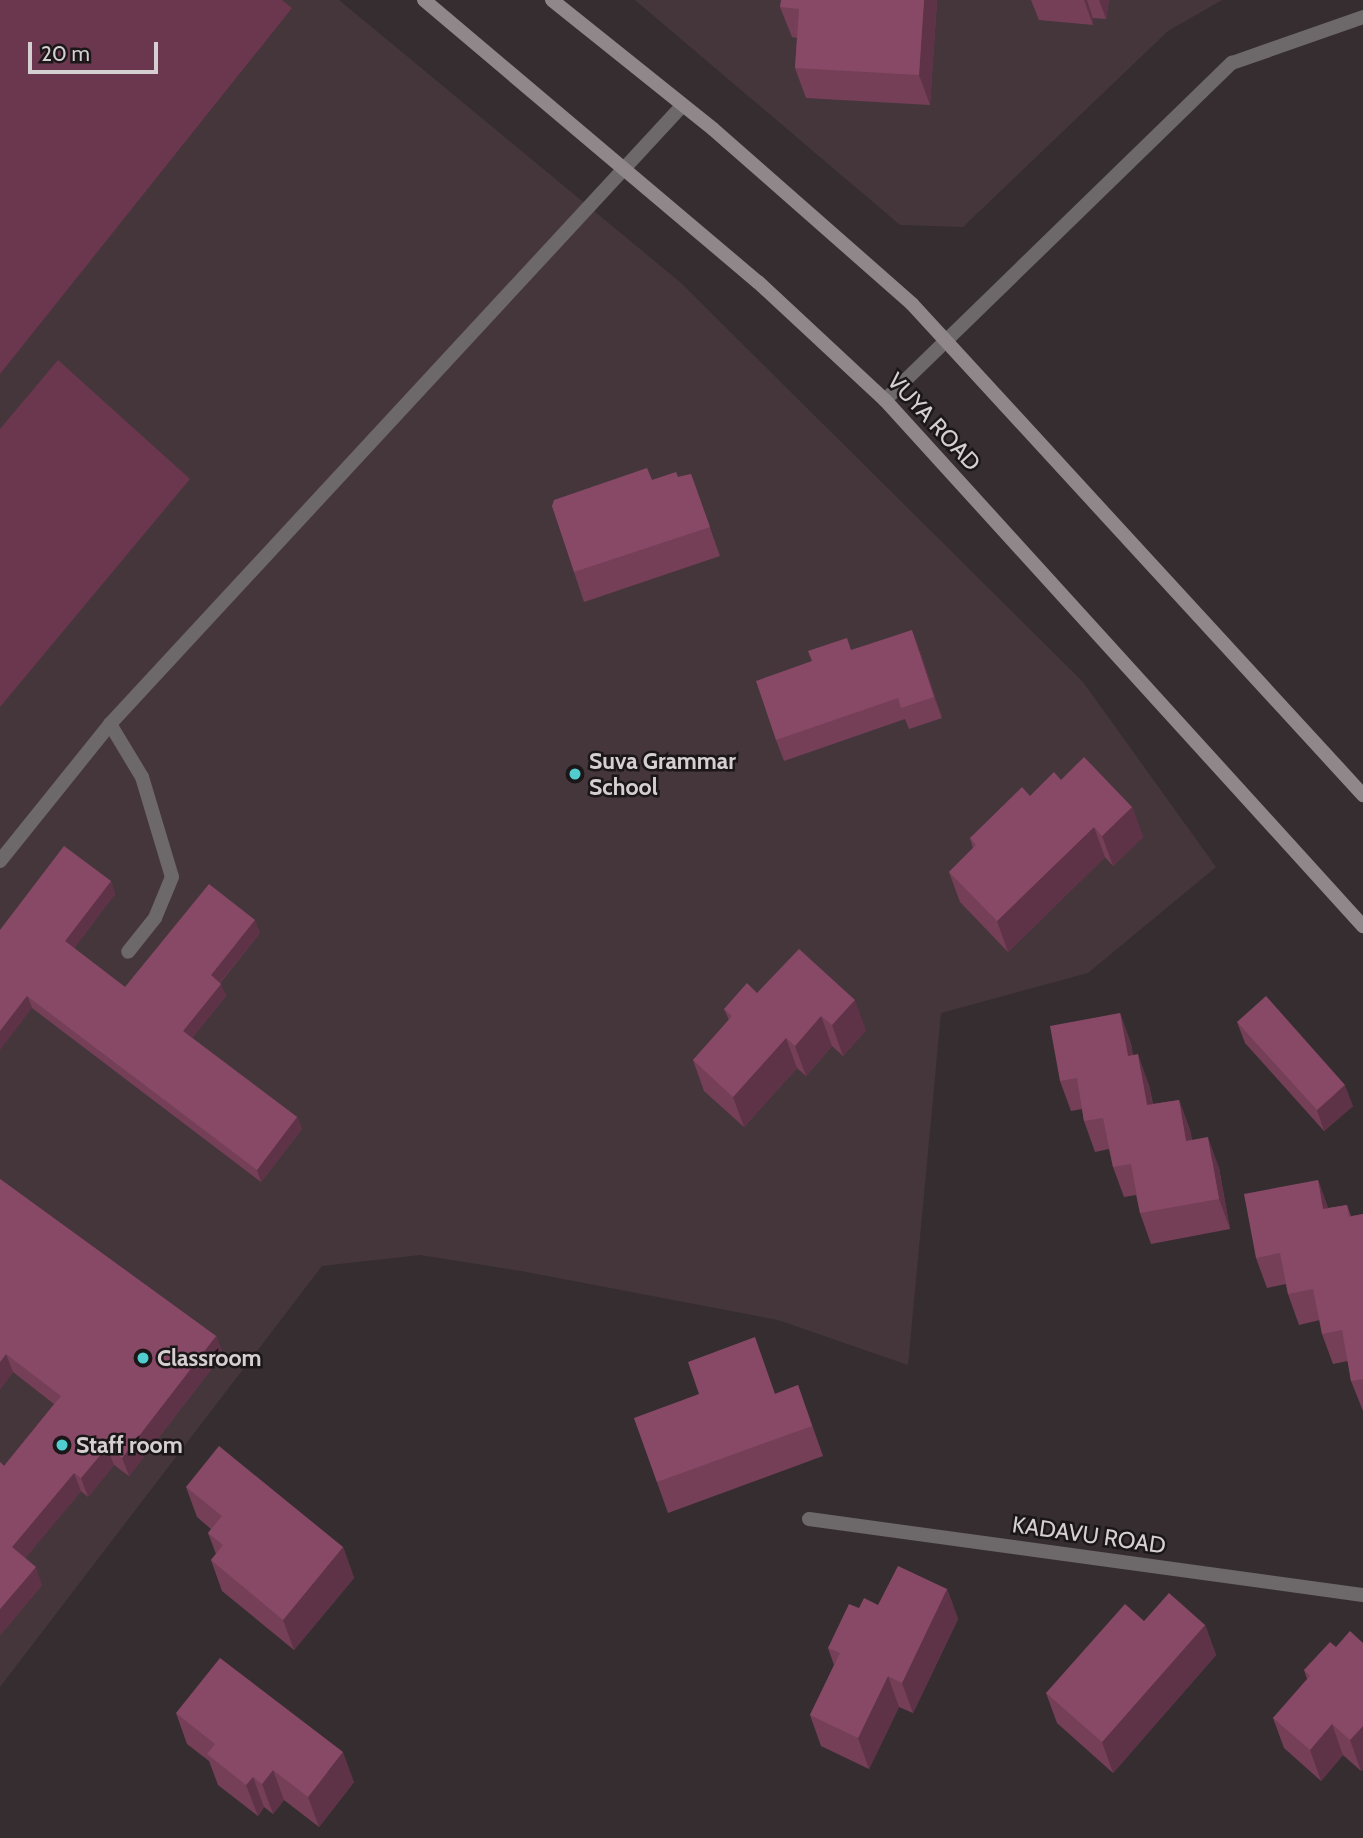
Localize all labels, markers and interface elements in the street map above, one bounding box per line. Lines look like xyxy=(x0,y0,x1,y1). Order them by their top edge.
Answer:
scale bar xyxy=(32,28,161,72)
text: 20 m xyxy=(41,41,90,66)
street label: VUYA ROAD xyxy=(882,367,986,477)
place label: Suva Grammar School xyxy=(589,747,736,801)
marker: Suva Grammar School xyxy=(567,766,583,782)
place label: Classroom xyxy=(157,1344,262,1372)
marker: Classroom xyxy=(135,1350,151,1366)
place label: Staff room xyxy=(76,1431,183,1459)
marker: Staff room xyxy=(54,1437,70,1453)
street label: KADAVU ROAD xyxy=(1010,1511,1168,1559)

